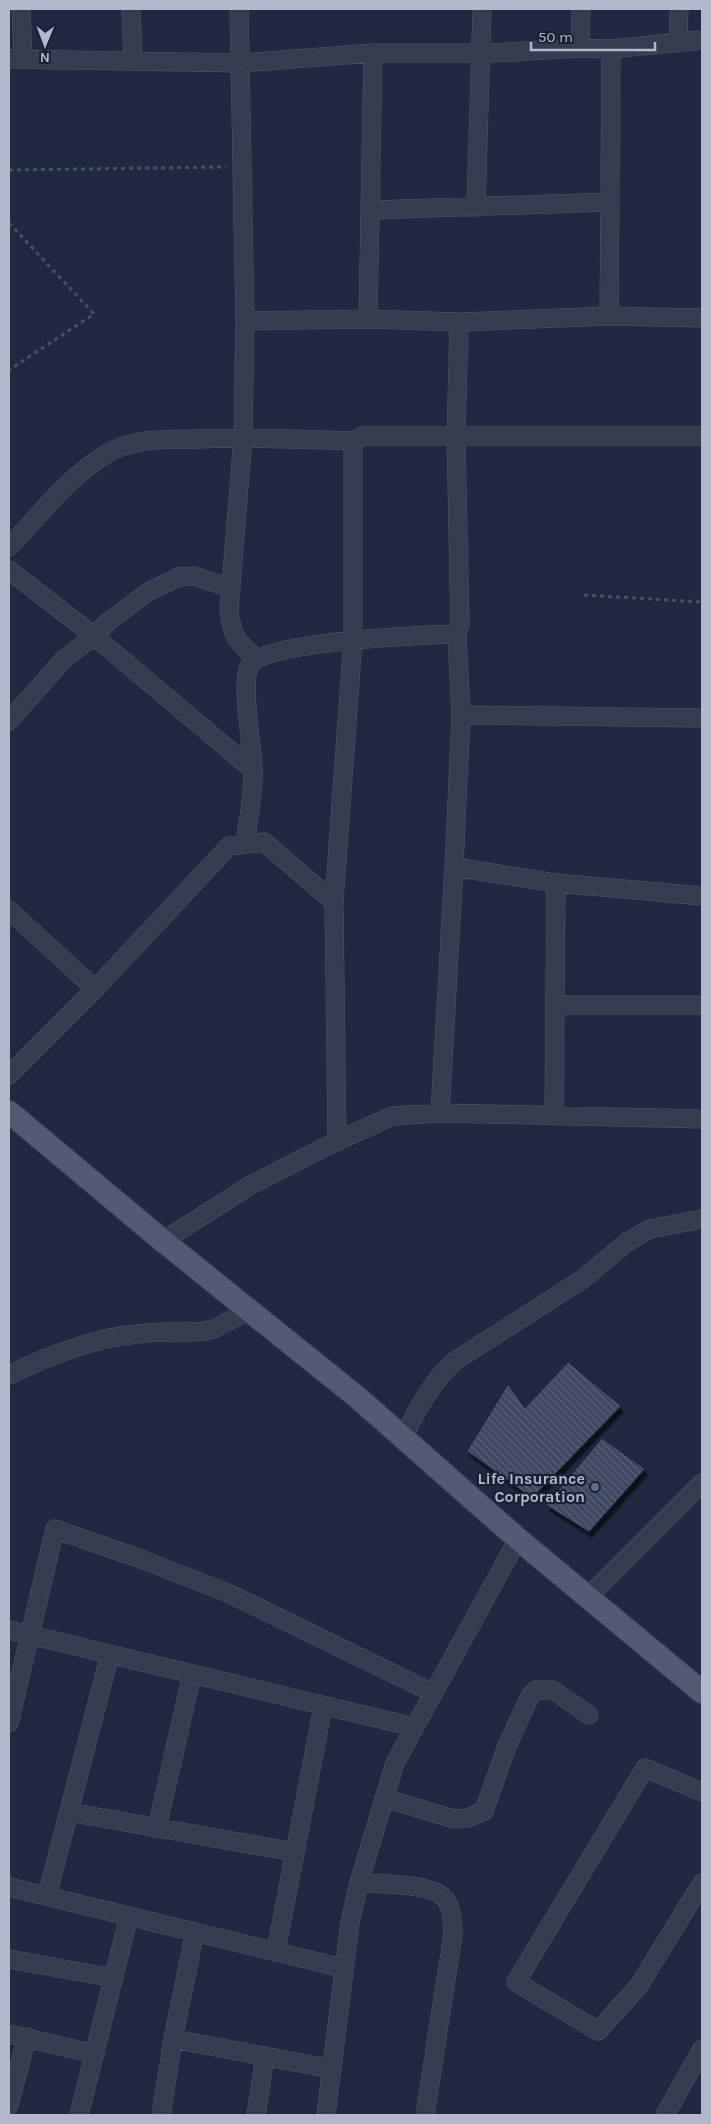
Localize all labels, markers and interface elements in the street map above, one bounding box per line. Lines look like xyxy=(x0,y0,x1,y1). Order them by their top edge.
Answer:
north arrow xyxy=(20,20,70,70)
scale bar xyxy=(531,20,655,52)
text: 50 m xyxy=(538,28,573,46)
text: N xyxy=(40,49,50,66)
place label: Life Insurance Corporation xyxy=(478,1469,585,1506)
marker: Life Insurance Corporation xyxy=(589,1481,601,1493)

